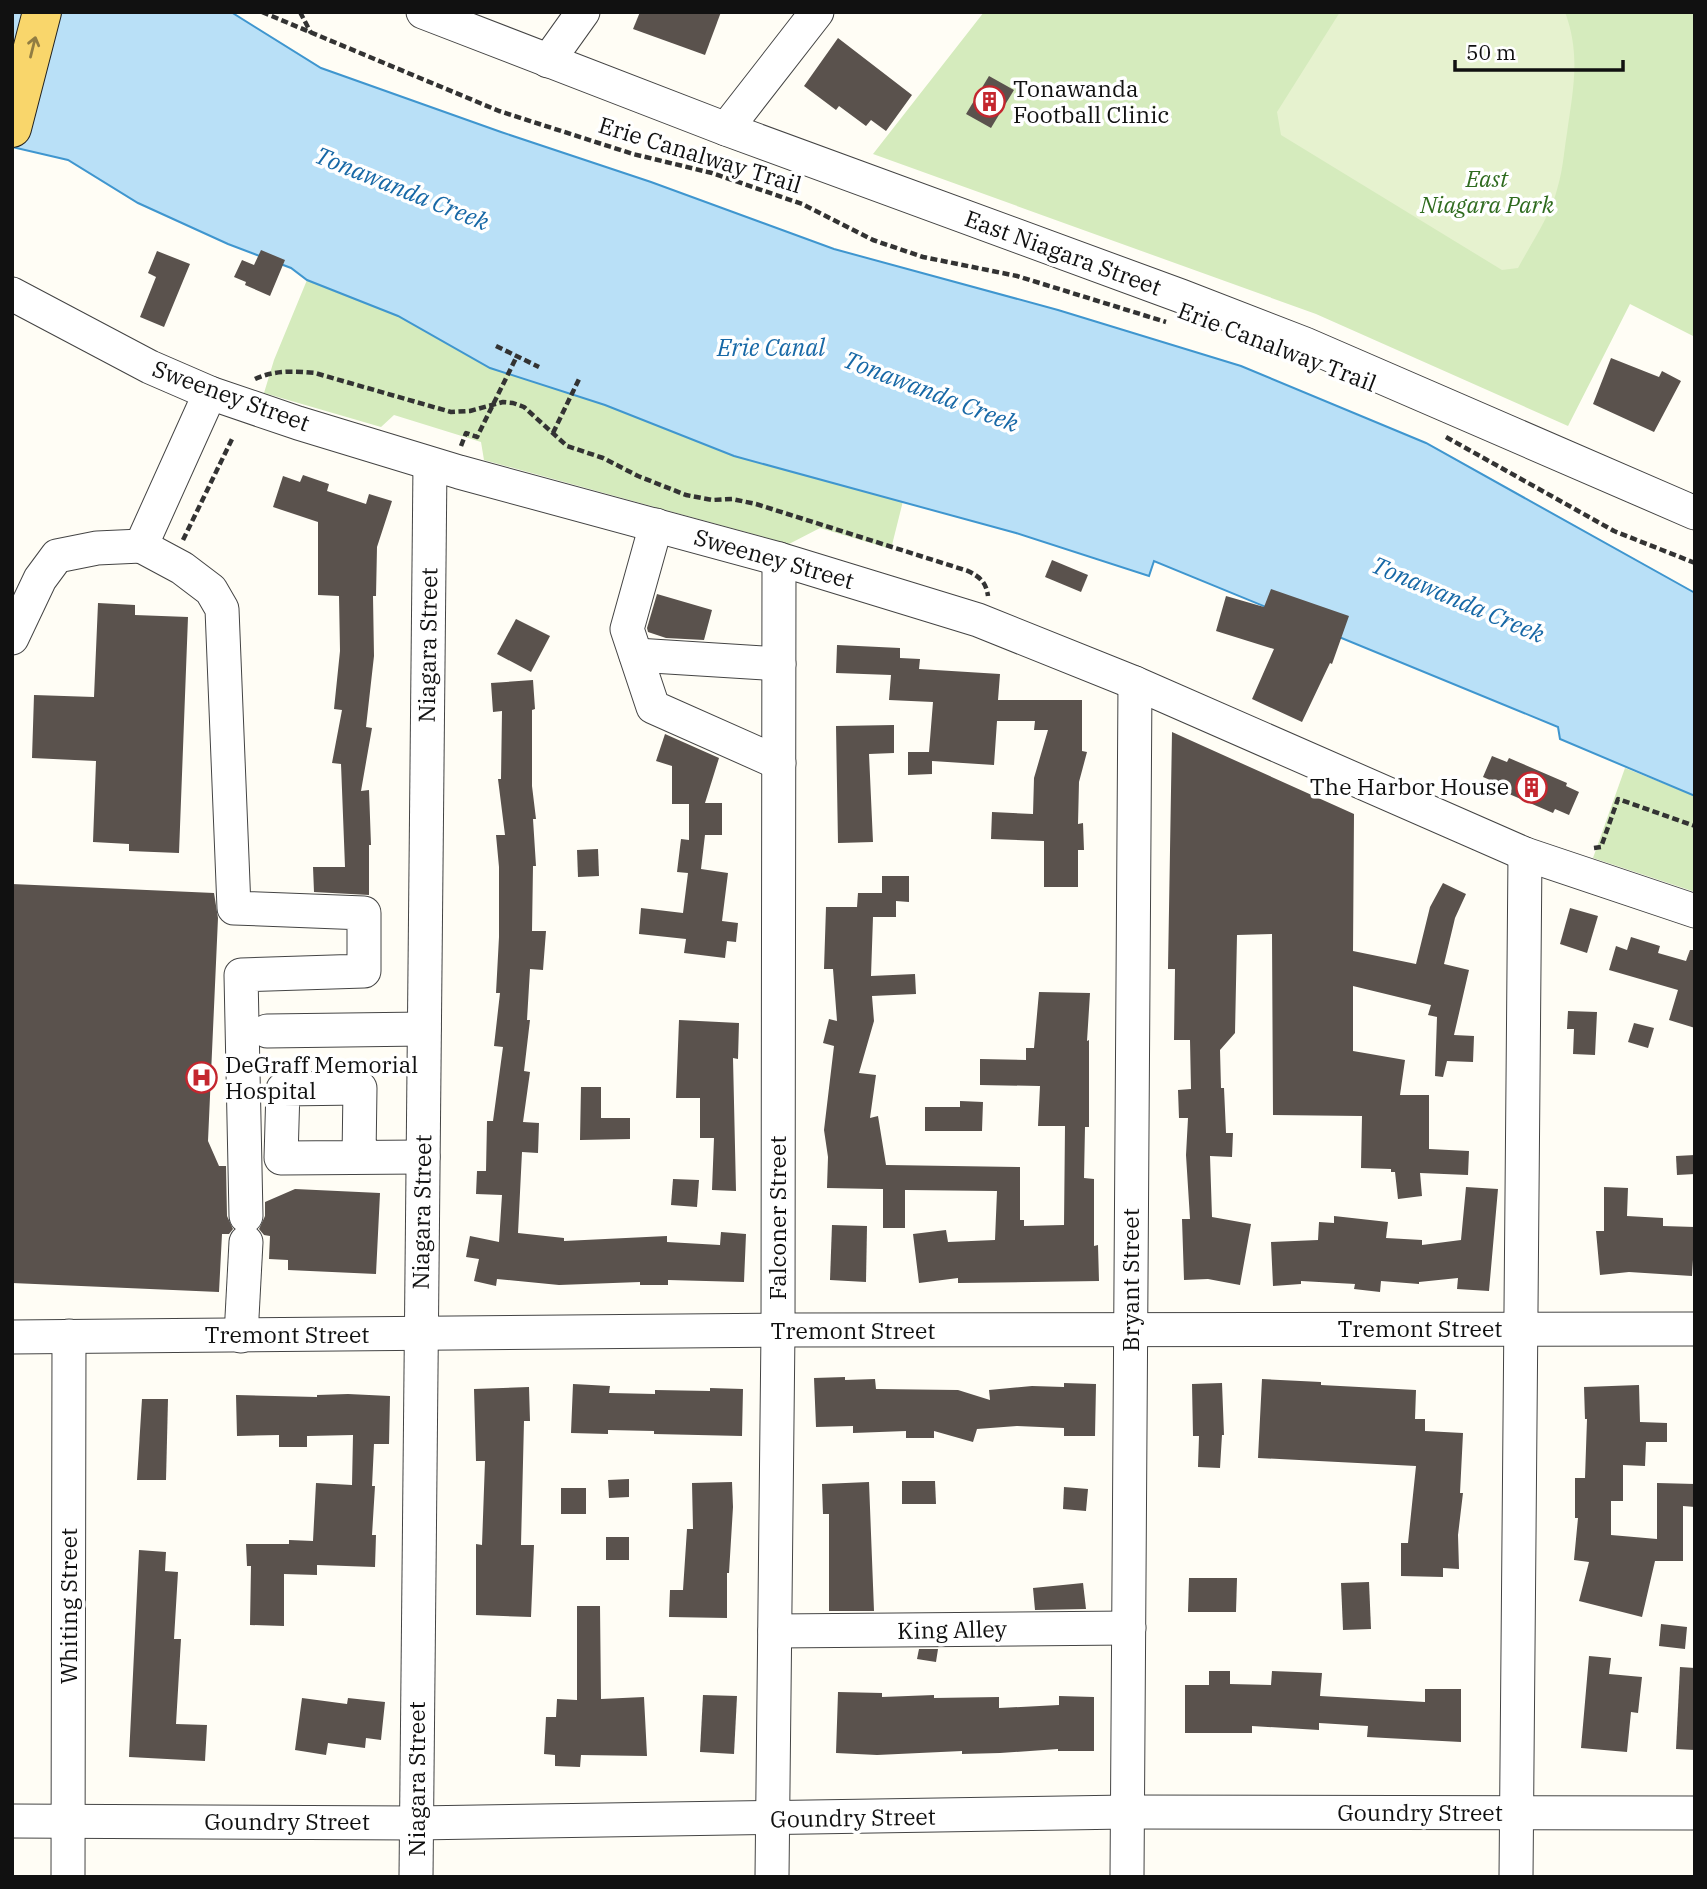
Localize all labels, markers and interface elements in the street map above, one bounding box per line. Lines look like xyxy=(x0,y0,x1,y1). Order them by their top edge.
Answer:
scale bar xyxy=(1455,28,1623,72)
one-way arrow xyxy=(27,36,40,58)
text: 50 m xyxy=(1466,38,1516,66)
place label: Tonawanda Football Clinic xyxy=(1013,73,1169,129)
building icon: Tonawanda Football Clinic xyxy=(973,85,1007,119)
street label: Erie Canalway Trail xyxy=(595,109,805,199)
water label: Tonawanda Creek xyxy=(311,139,494,238)
park label: East Niagara Park xyxy=(1419,163,1555,219)
street label: East Niagara Street xyxy=(961,203,1166,302)
street label: Erie Canalway Trail xyxy=(1174,294,1381,398)
water label: Erie Canal xyxy=(716,331,826,363)
water label: Tonawanda Creek xyxy=(839,343,1024,439)
street label: Sweeney Street xyxy=(149,353,314,437)
street label: Sweeney Street xyxy=(691,521,858,595)
water label: Tonawanda Creek xyxy=(1367,548,1550,650)
street label: Niagara Street xyxy=(411,567,443,723)
building icon: The Harbor House xyxy=(1515,770,1549,804)
place label: The Harbor House xyxy=(1310,771,1509,801)
place label: DeGraff Memorial Hospital xyxy=(225,1049,418,1105)
hospital icon: DeGraff Memorial Hospital xyxy=(185,1061,219,1095)
street label: Niagara Street xyxy=(405,1134,437,1290)
street label: Falconer Street xyxy=(762,1136,792,1300)
street label: Bryant Street xyxy=(1115,1208,1145,1352)
street label: Tremont Street xyxy=(1338,1313,1502,1343)
street label: Tremont Street xyxy=(771,1315,935,1345)
street label: Tremont Street xyxy=(205,1319,369,1349)
street label: Whiting Street xyxy=(53,1528,83,1684)
street label: King Alley xyxy=(897,1613,1008,1645)
street label: Niagara Street xyxy=(401,1701,431,1857)
street label: Goundry Street xyxy=(1337,1797,1503,1827)
street label: Goundry Street xyxy=(770,1801,936,1833)
street label: Goundry Street xyxy=(204,1806,370,1836)

